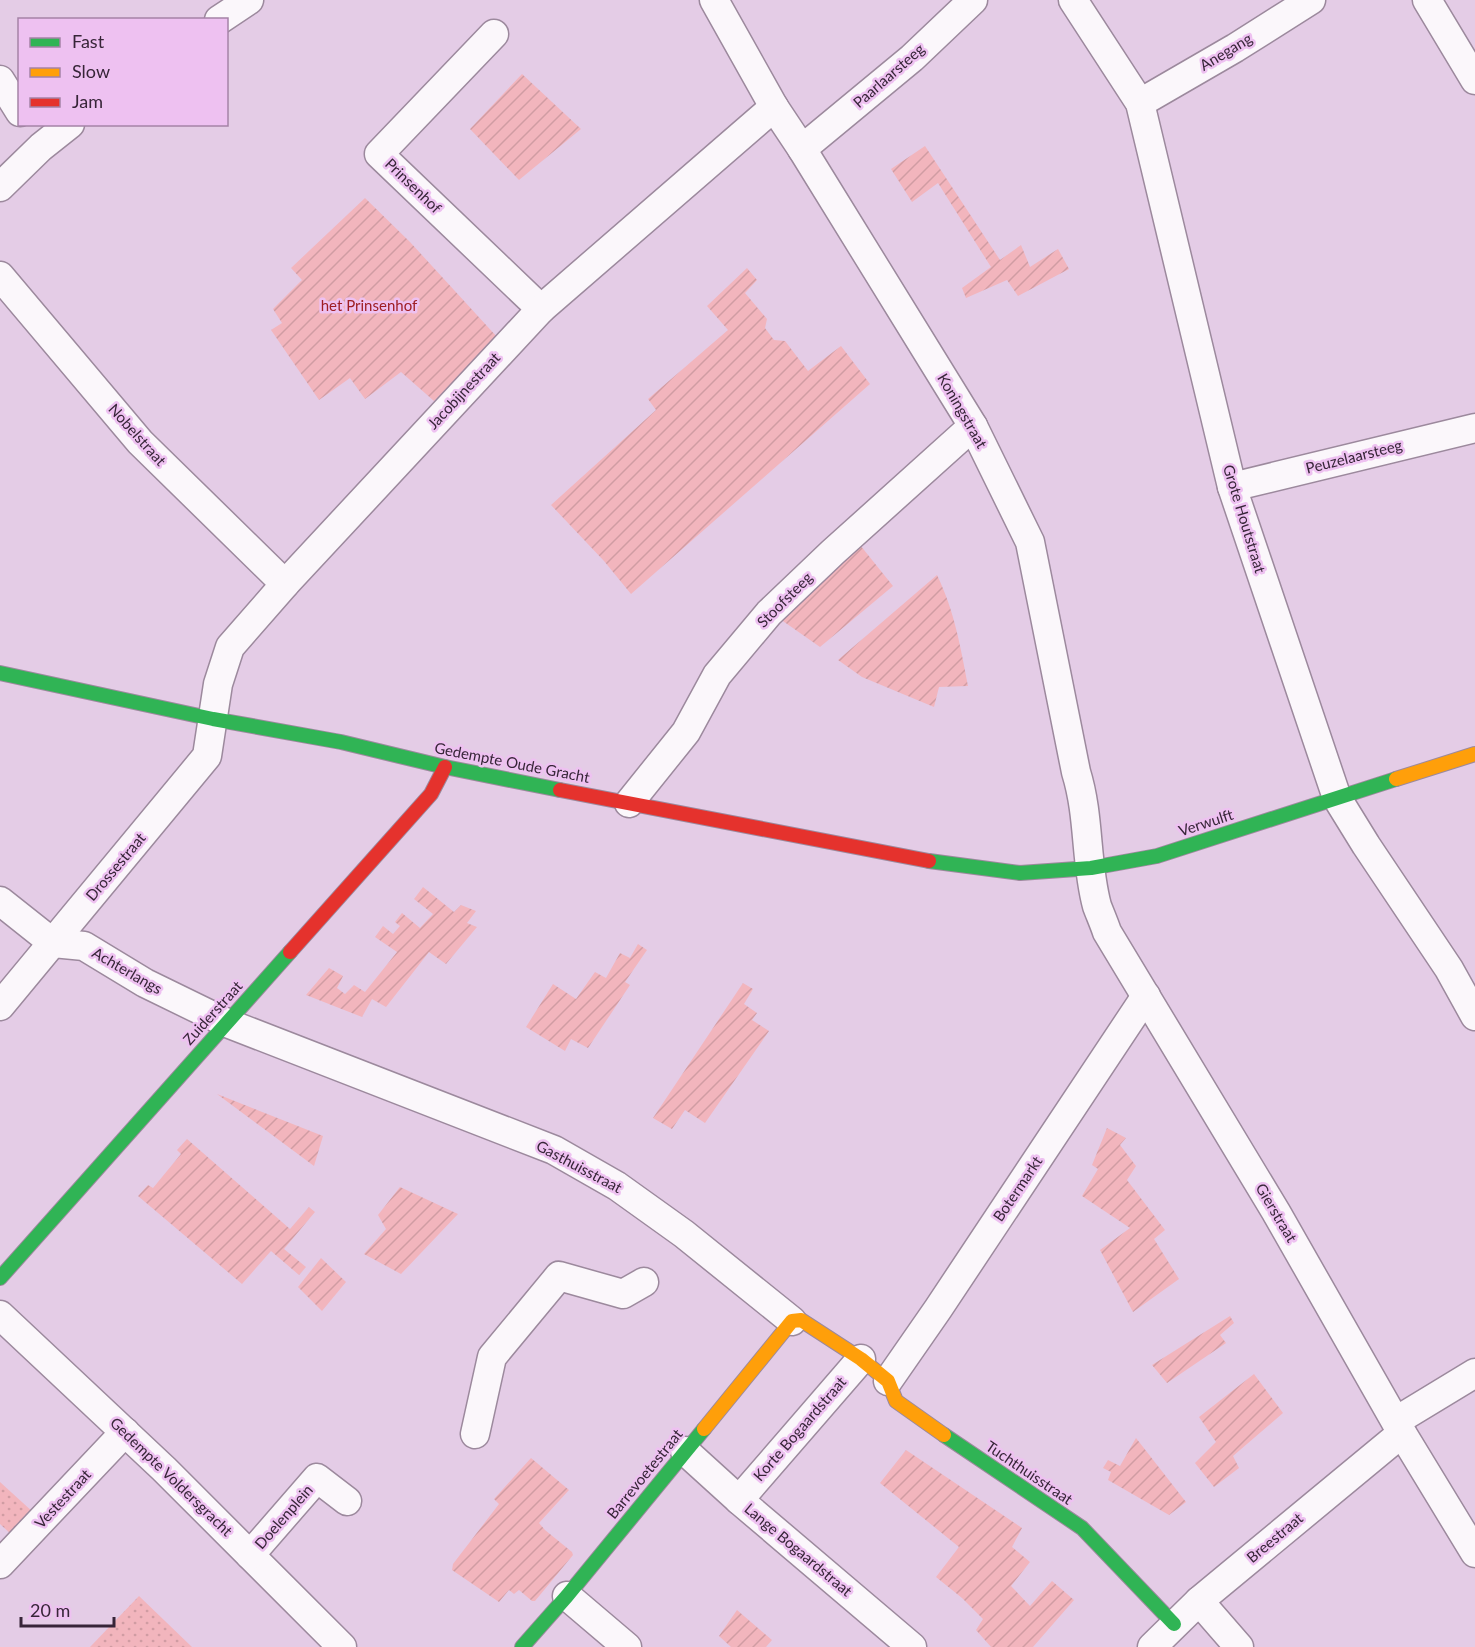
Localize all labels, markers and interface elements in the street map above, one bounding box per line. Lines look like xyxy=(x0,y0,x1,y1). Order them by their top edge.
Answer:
legend xyxy=(18,18,228,126)
street label: Anegang xyxy=(1196,28,1255,74)
text: Fast xyxy=(72,30,105,52)
street label: Paarlaarsteeg xyxy=(849,39,928,111)
text: Slow xyxy=(72,60,110,82)
text: Jam xyxy=(72,90,103,112)
street label: Prinsenhof xyxy=(382,154,446,217)
park label: het Prinsenhof xyxy=(321,296,418,314)
street label: Jacobijnestraat xyxy=(423,348,504,432)
street label: Koningstraat xyxy=(934,370,992,452)
street label: Nobelstraat xyxy=(105,400,171,469)
street label: Peuzelaarsteeg xyxy=(1304,435,1404,477)
street label: Grote Houtstraat xyxy=(1220,462,1270,576)
street label: Stoofsteeg xyxy=(753,568,816,631)
street label: Gedempte Oude Gracht xyxy=(433,738,592,786)
street label: Verwulft xyxy=(1176,805,1236,839)
street label: Drossestraat xyxy=(82,828,149,904)
street label: Achterlangs xyxy=(89,943,166,997)
street label: Zuiderstraat xyxy=(179,976,246,1048)
street label: Gasthuisstraat xyxy=(534,1136,626,1197)
street label: Botermarkt xyxy=(989,1152,1046,1225)
street label: Gierstraat xyxy=(1252,1180,1302,1246)
street label: Korte Bogaardstraat xyxy=(749,1372,850,1484)
street label: Gedempte Voldersgracht xyxy=(107,1413,237,1540)
street label: Barrevoetestraat xyxy=(603,1424,686,1522)
street label: Tuchthuisstraat xyxy=(983,1437,1077,1508)
street label: Vestestraat xyxy=(30,1465,95,1532)
street label: Doelenplein xyxy=(250,1480,316,1552)
street label: Lange Bogaardstraat xyxy=(741,1499,856,1600)
street label: Breestraat xyxy=(1243,1508,1307,1566)
scale bar xyxy=(21,1590,114,1628)
text: 20 m xyxy=(30,1599,70,1621)

